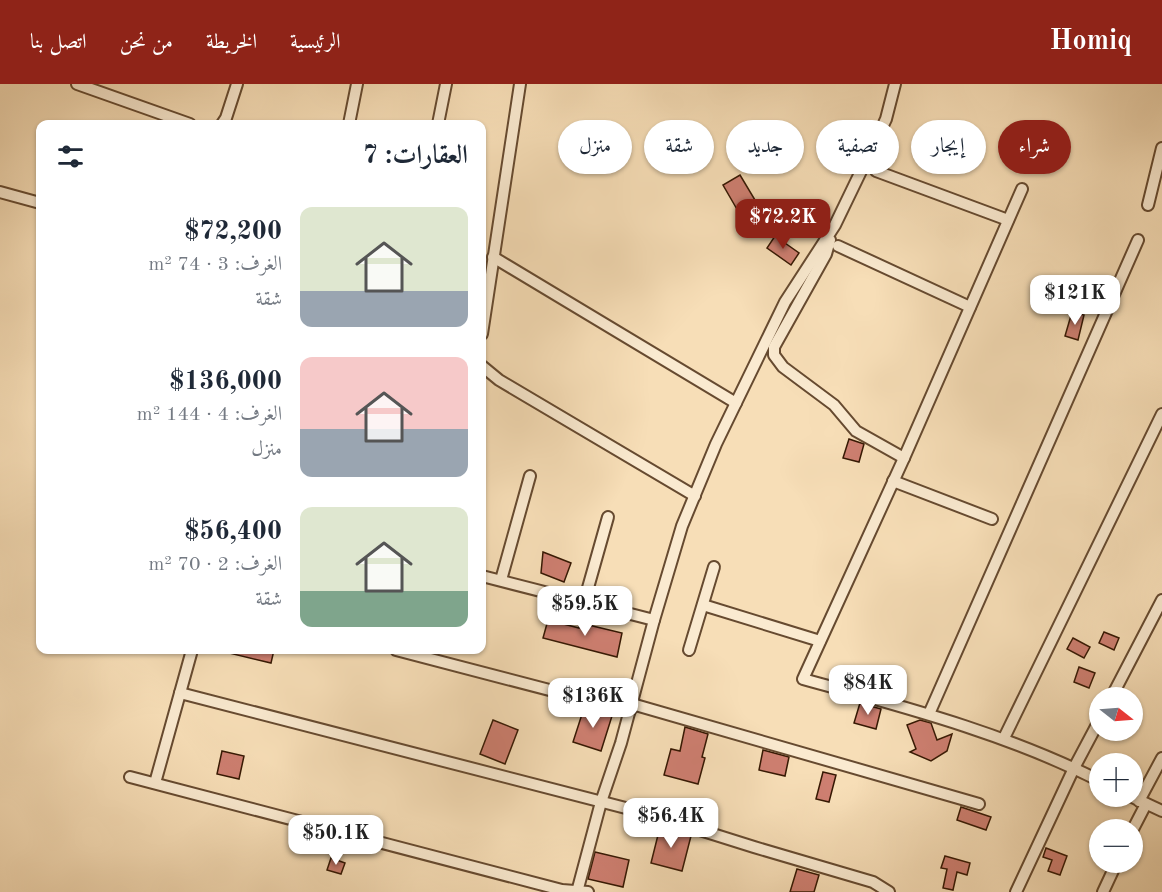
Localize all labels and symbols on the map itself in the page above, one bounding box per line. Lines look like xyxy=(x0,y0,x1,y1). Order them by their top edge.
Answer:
pin: $72.2K xyxy=(734,199,832,250)
pin: $121K xyxy=(1033,275,1117,326)
pin: $59.5K xyxy=(536,586,634,637)
pin: $84K xyxy=(832,665,904,716)
pin: $136K xyxy=(551,678,635,729)
north arrow xyxy=(1089,687,1143,741)
pin: $56.4K xyxy=(622,798,720,849)
pin: $50.1K xyxy=(287,815,385,866)

